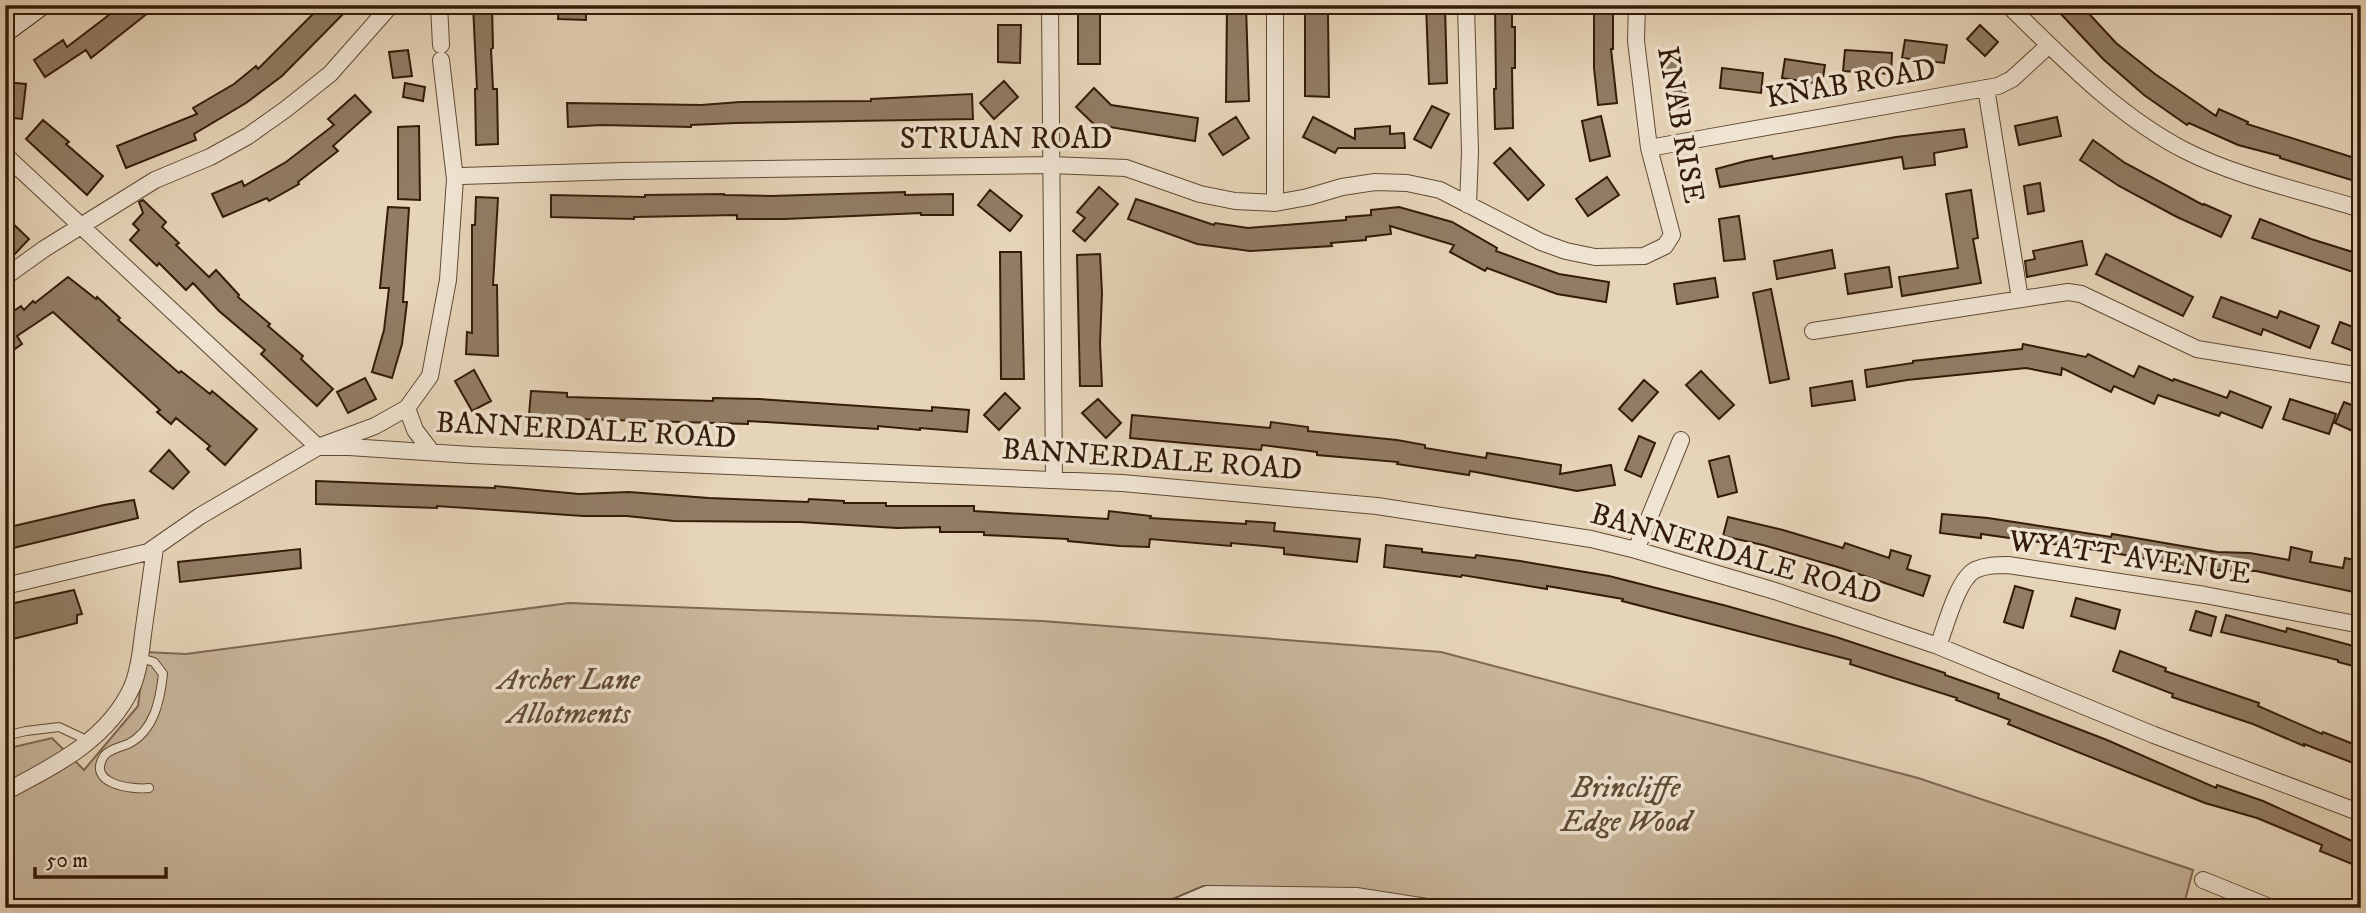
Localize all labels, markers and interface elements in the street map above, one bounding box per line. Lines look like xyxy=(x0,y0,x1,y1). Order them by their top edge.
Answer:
street label: KNAB RISE xyxy=(1648,44,1712,206)
street label: KNAB ROAD xyxy=(1763,51,1939,117)
street label: STRUAN ROAD xyxy=(900,121,1112,158)
street label: BANNERDALE ROAD xyxy=(435,405,737,457)
street label: BANNERDALE ROAD xyxy=(1001,431,1303,489)
street label: BANNERDALE ROAD xyxy=(1586,496,1886,614)
street label: WYATT AVENUE xyxy=(2005,523,2254,593)
park label: Archer Lane Allotments xyxy=(495,662,641,733)
park label: Brincliffe Edge Wood xyxy=(1559,770,1695,841)
scale bar xyxy=(35,836,166,880)
text: 50 m xyxy=(46,848,88,874)

